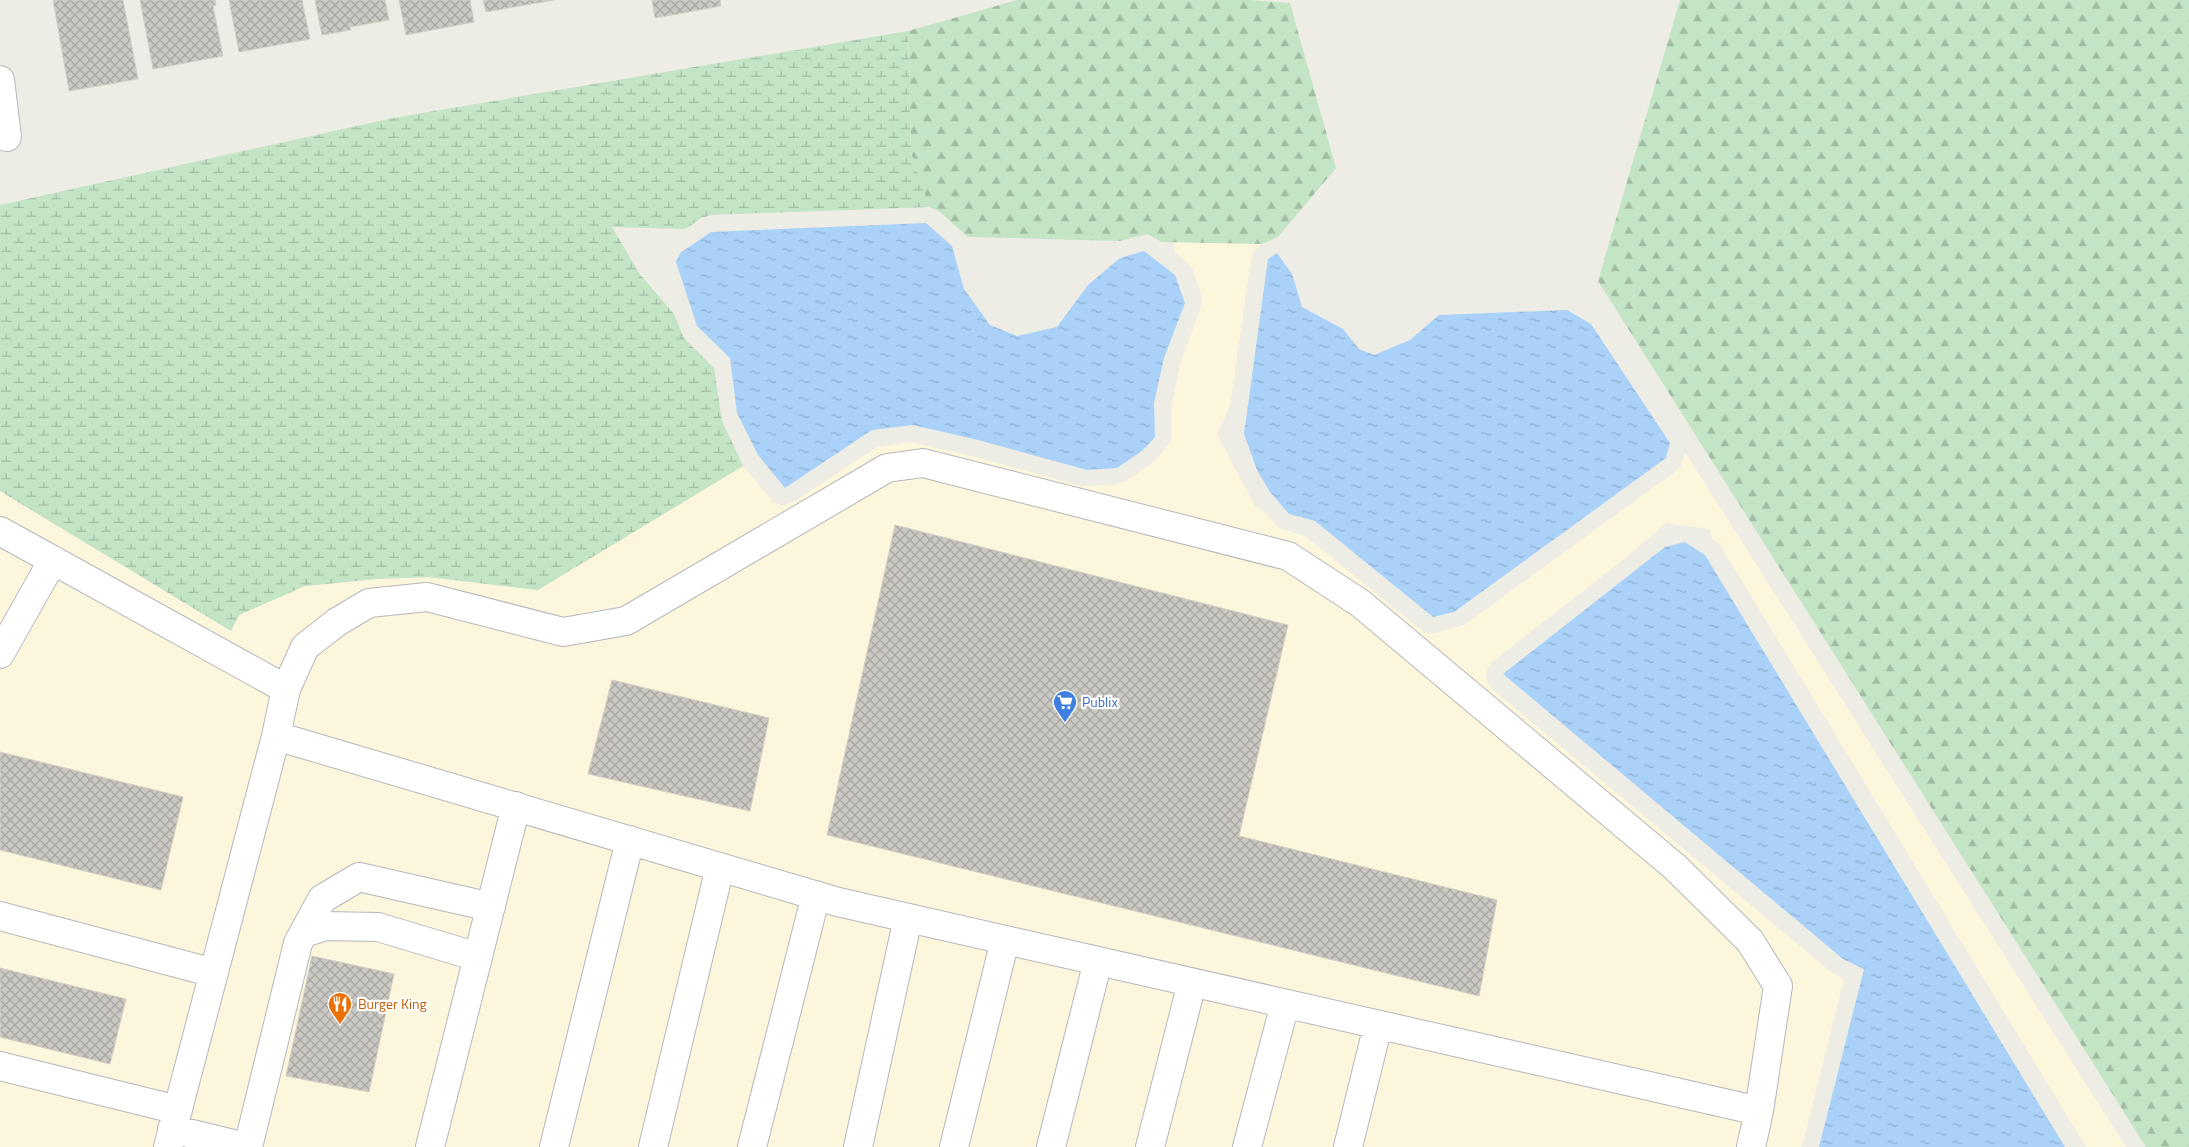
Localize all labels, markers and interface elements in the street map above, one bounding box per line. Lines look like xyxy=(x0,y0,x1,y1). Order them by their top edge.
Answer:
supermarket icon: Publix xyxy=(1052,689,1078,723)
place label: Publix xyxy=(1082,691,1118,712)
restaurant icon: Burger King xyxy=(327,991,353,1025)
place label: Burger King xyxy=(358,993,427,1014)

